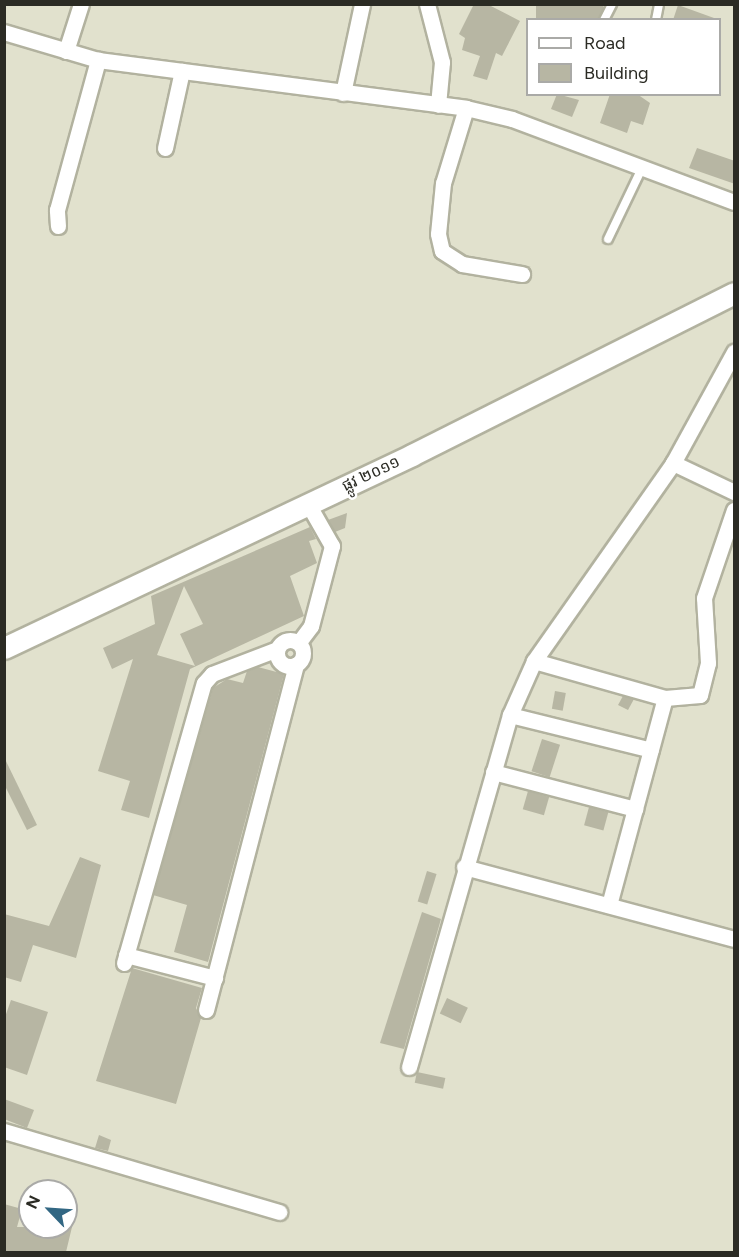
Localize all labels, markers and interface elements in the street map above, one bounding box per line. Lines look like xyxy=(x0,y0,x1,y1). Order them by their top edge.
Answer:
legend xyxy=(526,18,721,96)
text: Road xyxy=(584,32,625,54)
text: Building xyxy=(584,62,649,84)
street label: ផ្លូវ ២០១១ xyxy=(339,452,403,496)
north arrow xyxy=(18,1179,78,1239)
text: N xyxy=(22,1192,44,1212)

